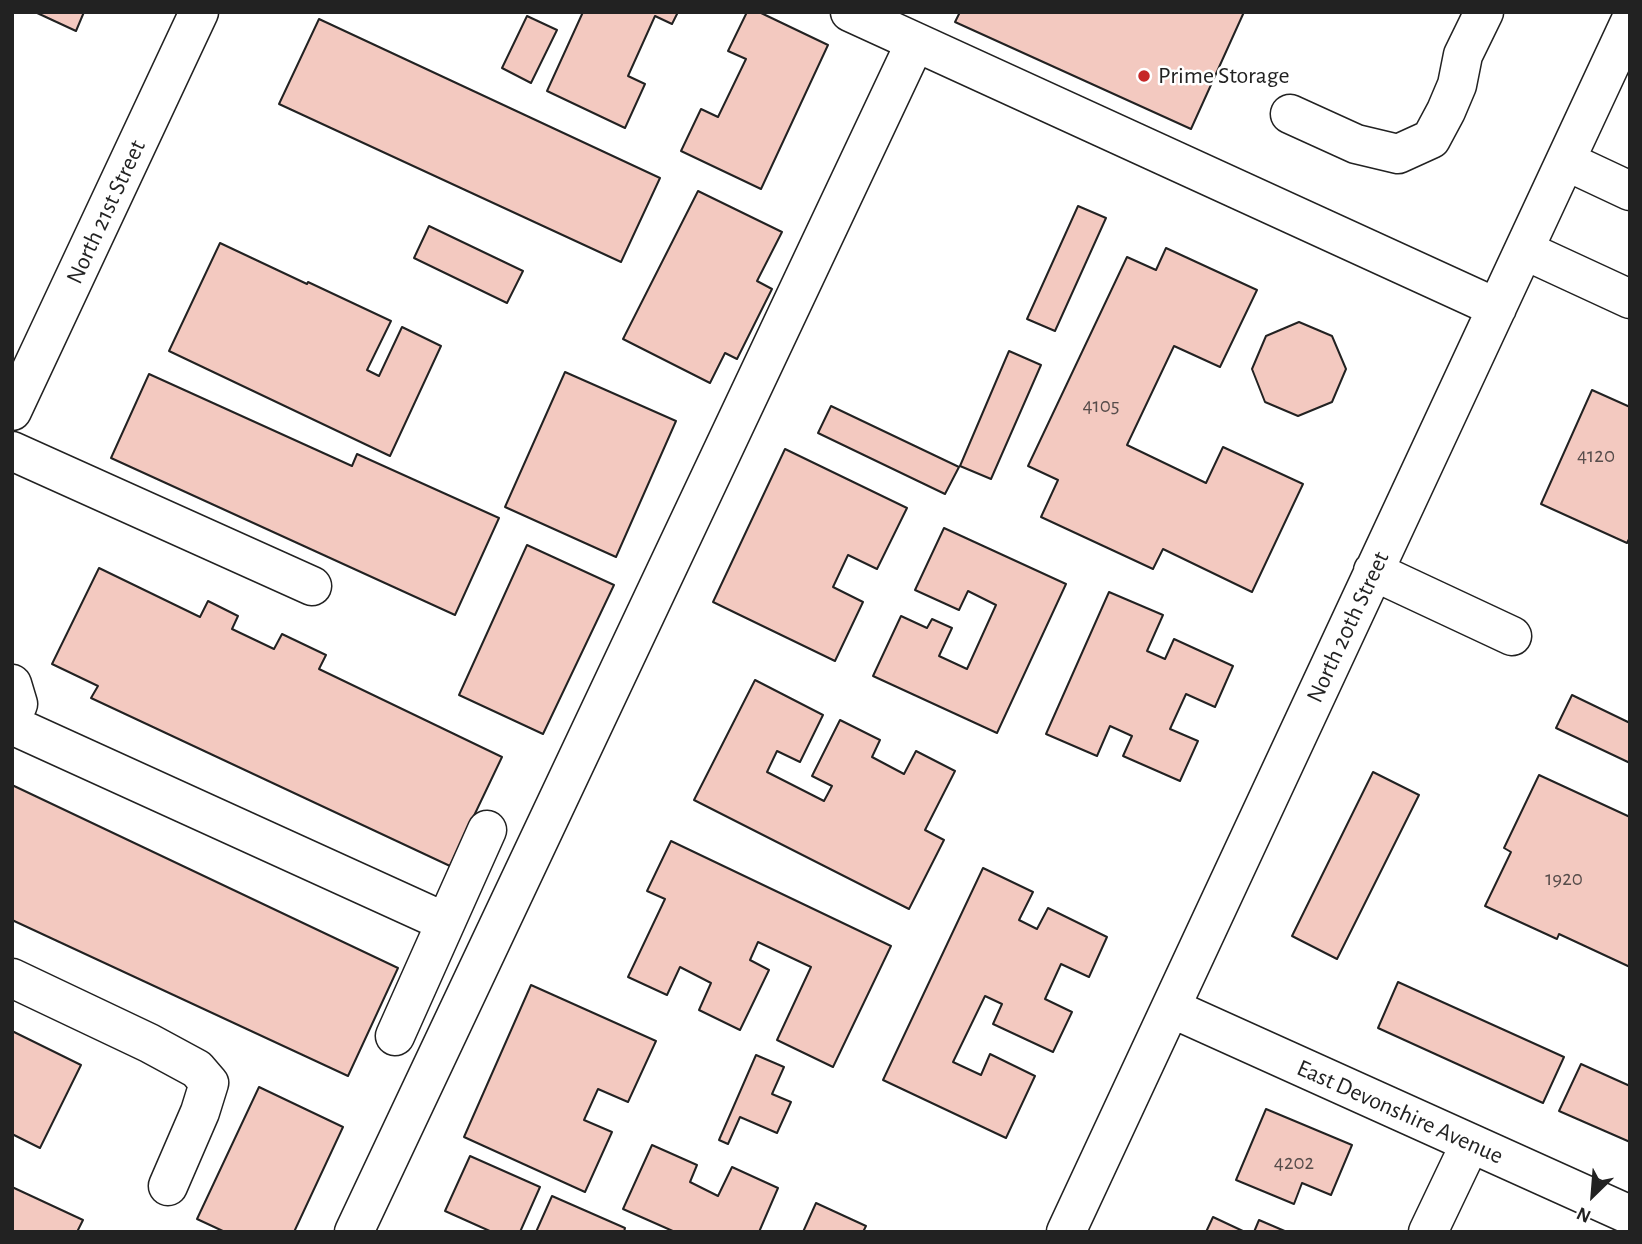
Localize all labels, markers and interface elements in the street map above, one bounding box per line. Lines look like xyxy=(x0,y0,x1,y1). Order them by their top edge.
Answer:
place label: Prime Storage xyxy=(1158,62,1289,90)
marker: Prime Storage xyxy=(1136,68,1152,84)
street label: North 21st Street xyxy=(60,135,152,289)
house number: 4105 xyxy=(1082,393,1120,419)
house number: 4120 xyxy=(1577,443,1615,469)
street label: North 20th Street xyxy=(1300,547,1396,707)
house number: 1920 xyxy=(1545,866,1583,892)
street label: East Devonshire Avenue xyxy=(1292,1054,1508,1170)
house number: 4202 xyxy=(1274,1150,1314,1176)
north arrow xyxy=(1558,1160,1628,1230)
text: N xyxy=(1574,1203,1594,1226)

